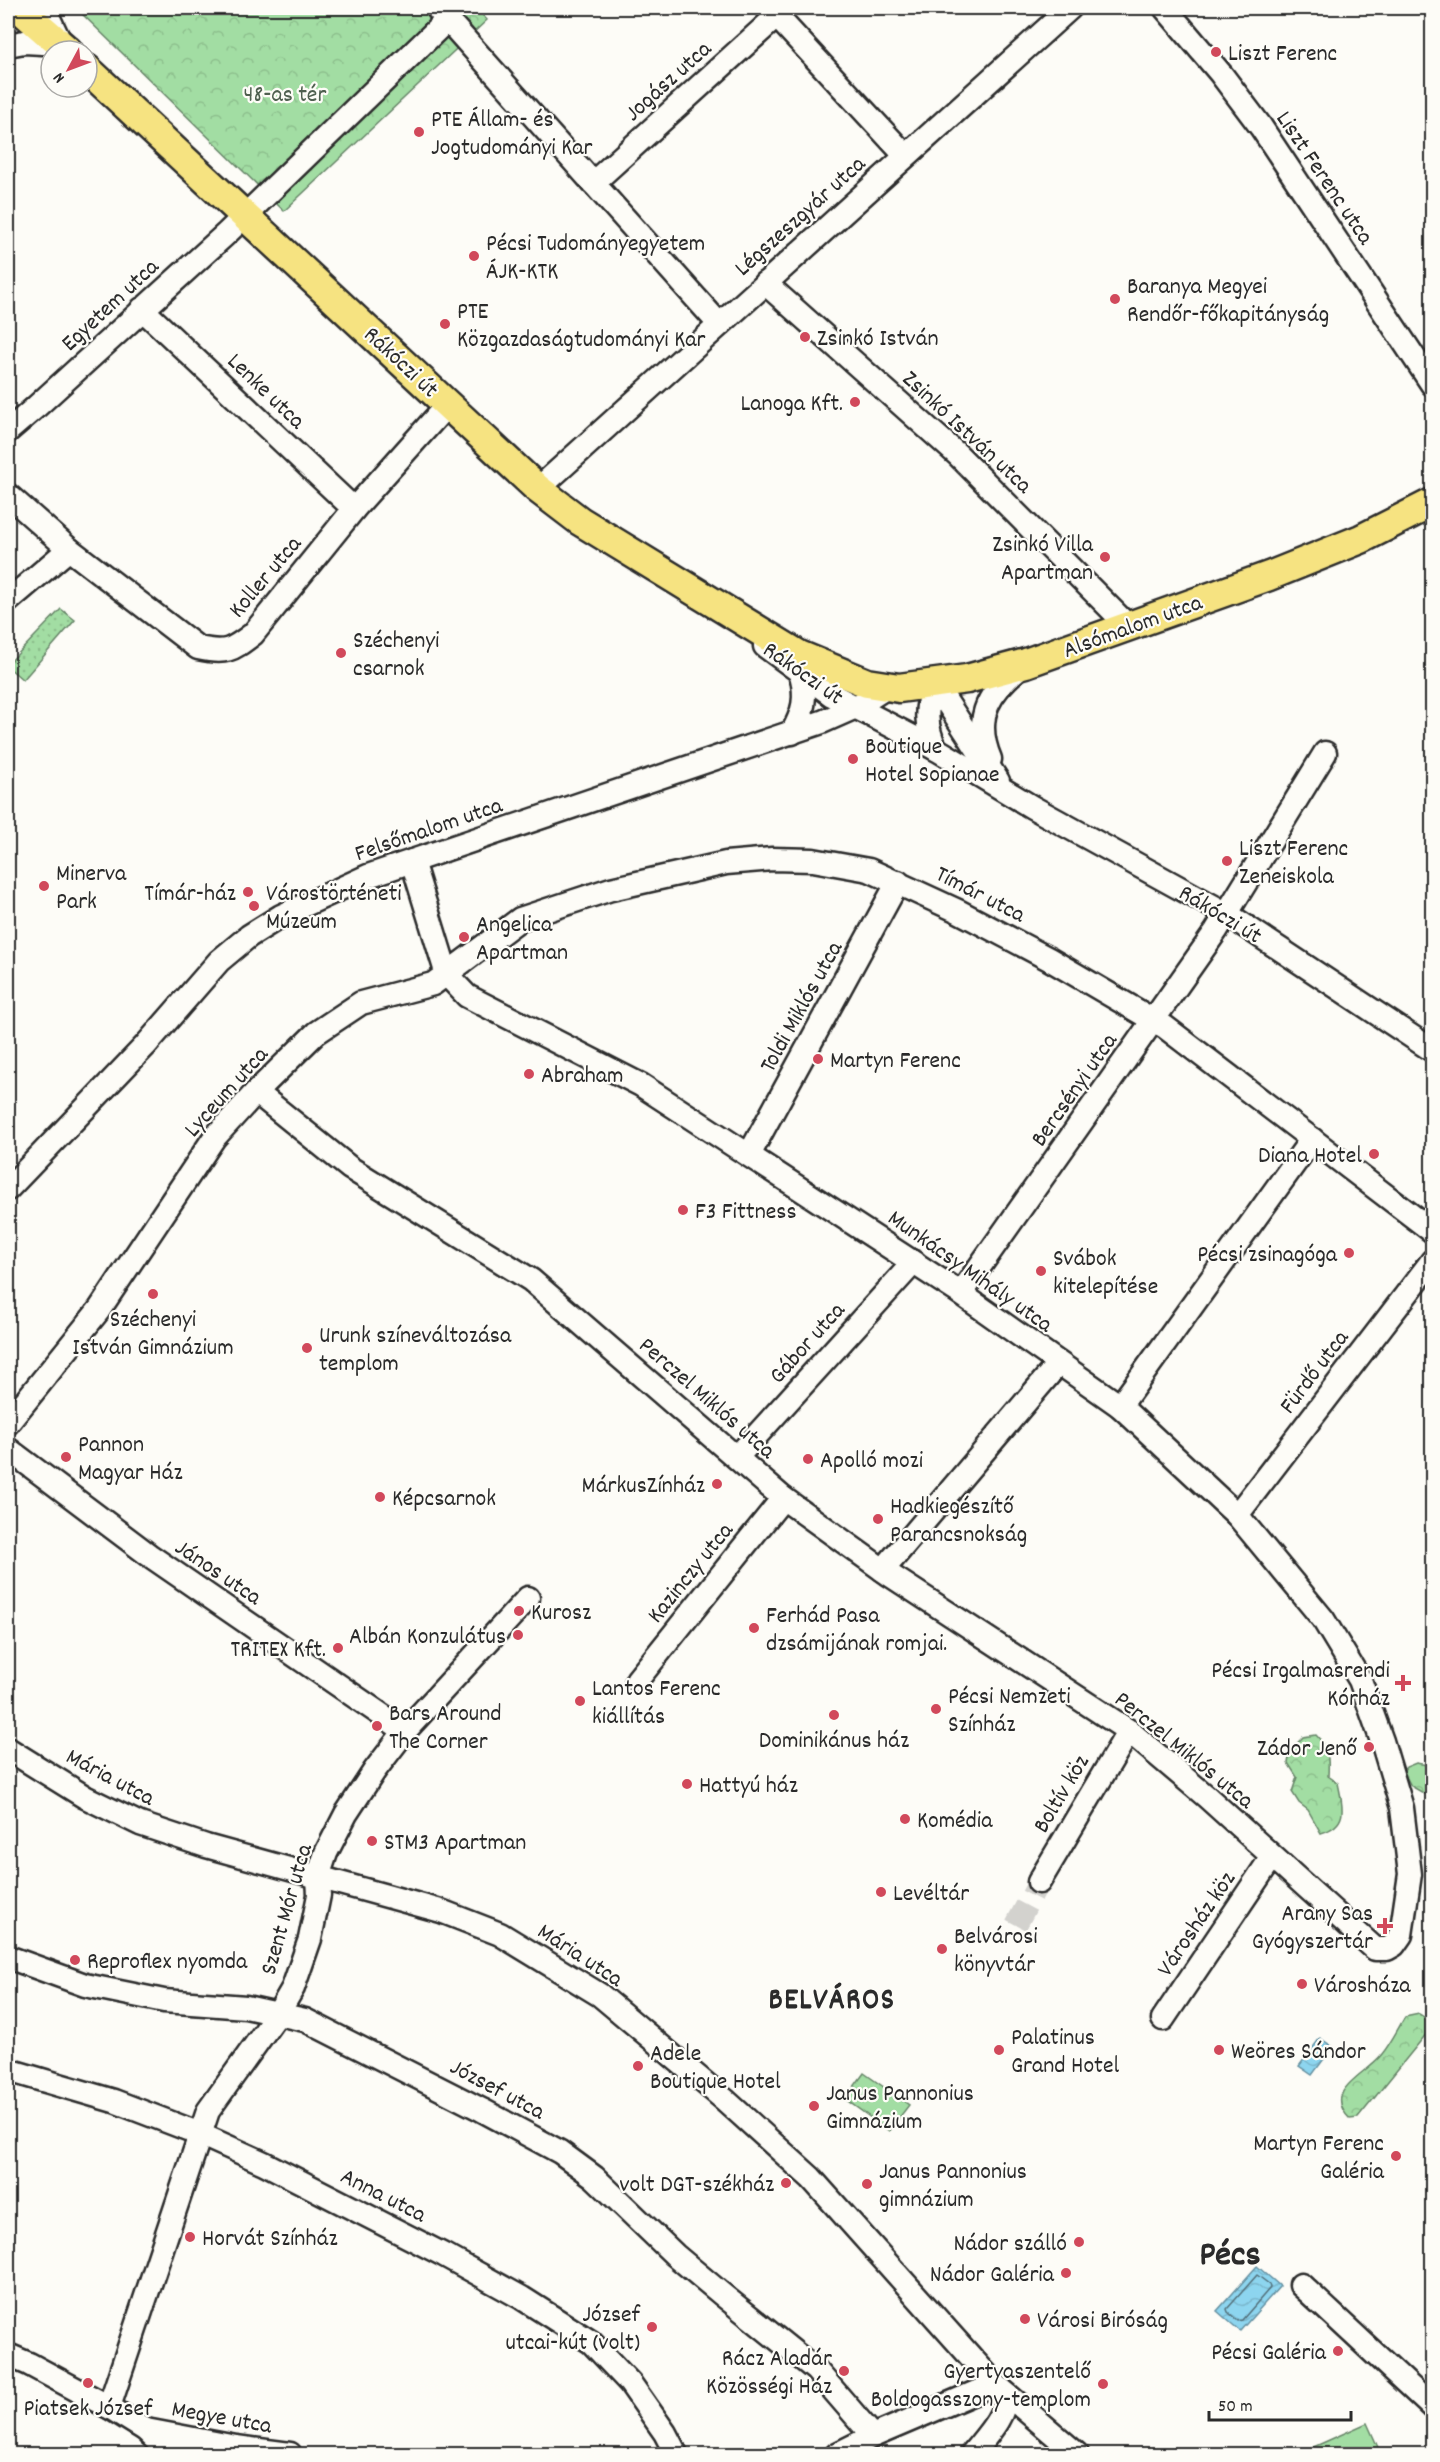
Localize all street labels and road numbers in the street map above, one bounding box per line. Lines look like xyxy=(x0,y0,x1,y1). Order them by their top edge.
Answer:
street label: Jogász utca xyxy=(618,33,721,131)
street label: Liszt Ferenc utca xyxy=(1266,105,1381,253)
street label: Légszeszgyár utca xyxy=(728,148,875,286)
street label: Egyetem utca xyxy=(54,251,168,361)
street label: Rákóczi út xyxy=(355,319,445,407)
street label: Lenke utca xyxy=(218,346,312,439)
street label: Zsinkó István utca xyxy=(893,364,1039,503)
street label: Koller utca xyxy=(222,529,311,626)
street label: Alsómalom utca xyxy=(1059,587,1208,669)
street label: Rákóczi út xyxy=(755,634,850,715)
street label: Felsőmalom utca xyxy=(351,789,508,872)
street label: Tímár utca xyxy=(929,859,1031,933)
street label: Rákóczi út xyxy=(1171,877,1268,954)
street label: Toldi Miklós utca xyxy=(753,935,853,1079)
street label: Bercsényi utca xyxy=(1024,1026,1128,1154)
street label: Lyceum utca xyxy=(177,1039,278,1146)
street label: Munkácsy Mihály utca xyxy=(880,1203,1059,1343)
street label: Gábor utca xyxy=(762,1295,855,1392)
street label: Fürdő utca xyxy=(1272,1323,1359,1422)
street label: Perczel Miklós utca xyxy=(630,1330,782,1469)
street label: Kazinczy utca xyxy=(640,1516,743,1632)
street label: János utca xyxy=(167,1532,268,1615)
street label: Perczel Miklós utca xyxy=(1106,1684,1261,1819)
street label: Mária utca xyxy=(59,1741,161,1817)
street label: Boltív köz xyxy=(1026,1749,1099,1840)
street label: Szent Mór utca xyxy=(253,1840,323,1979)
street label: Városház köz xyxy=(1150,1865,1245,1984)
street label: Mária utca xyxy=(530,1916,630,1997)
street label: József utca xyxy=(443,2051,551,2130)
street label: Anna utca xyxy=(334,2161,432,2233)
street label: Megye utca xyxy=(169,2393,275,2445)

